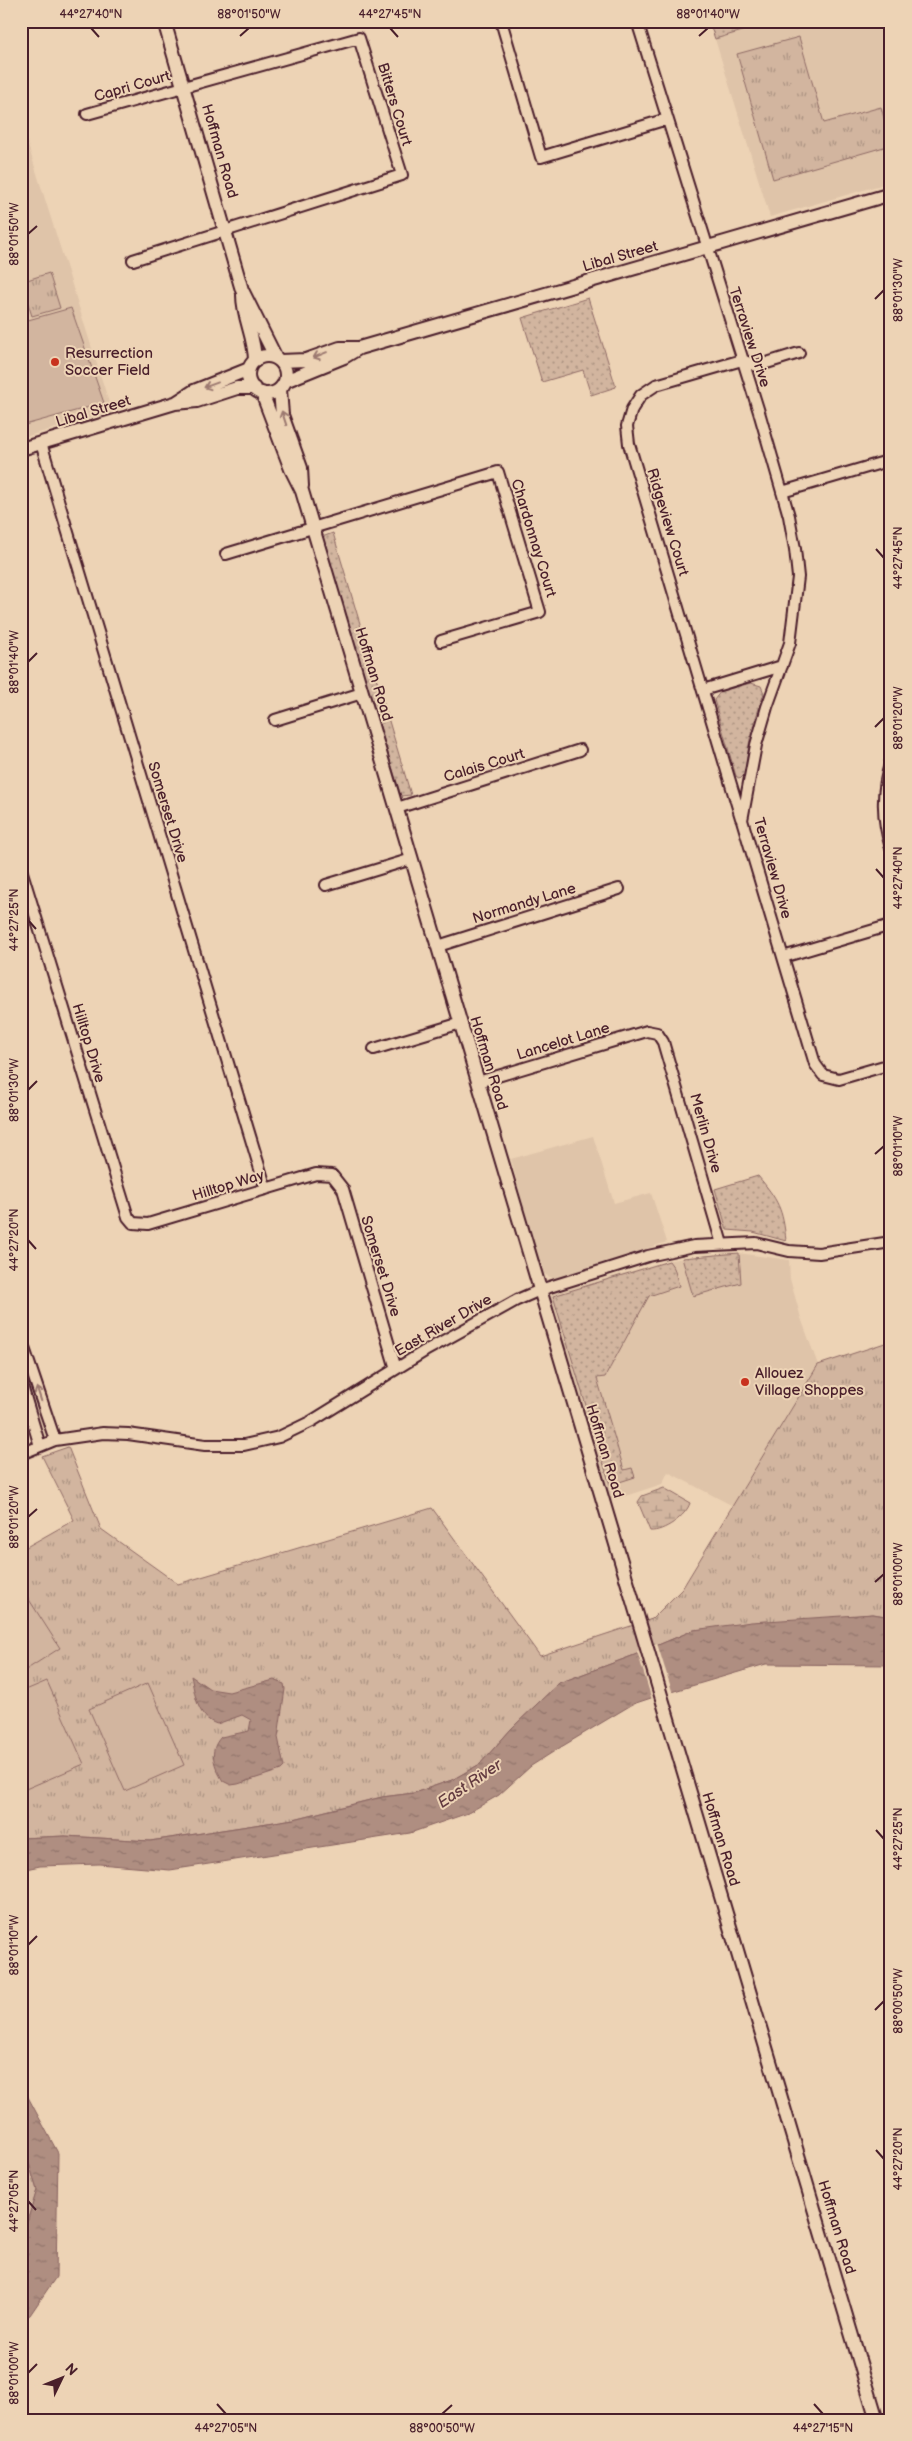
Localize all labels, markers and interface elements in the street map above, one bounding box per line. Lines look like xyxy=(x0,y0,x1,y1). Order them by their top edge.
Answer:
text: 44°27'40"N xyxy=(59,7,123,22)
text: 88°01'50"W xyxy=(217,7,281,22)
text: 44°27'45"N xyxy=(358,7,422,22)
text: 88°01'40"W xyxy=(676,7,740,22)
street label: Bitters Court xyxy=(373,60,416,148)
street label: Capri Court xyxy=(92,66,173,106)
street label: Hoffman Road xyxy=(197,102,242,200)
text: 88°01'50"W xyxy=(7,202,22,266)
street label: Libal Street xyxy=(580,237,660,276)
text: 88°01'30"W xyxy=(891,258,906,322)
street label: Terraview Drive xyxy=(724,285,775,390)
place label: Resurrection Soccer Field xyxy=(65,344,153,380)
one-way arrow xyxy=(312,351,328,360)
marker: Resurrection Soccer Field xyxy=(49,356,61,368)
one-way arrow xyxy=(204,381,220,390)
street label: Libal Street xyxy=(53,391,133,432)
one-way arrow xyxy=(279,410,288,426)
street label: Ridgeview Court xyxy=(642,466,693,579)
street label: Chardonnay Court xyxy=(507,477,561,600)
text: 44°27'45"N xyxy=(891,526,906,590)
street label: Hoffman Road xyxy=(350,625,397,723)
text: 88°01'40"W xyxy=(7,630,22,694)
text: 88°01'20"W xyxy=(891,686,906,750)
street label: Calais Court xyxy=(441,744,527,787)
street label: Somerset Drive xyxy=(143,759,192,865)
street label: Terraview Drive xyxy=(749,815,796,921)
text: 44°27'40"N xyxy=(891,846,906,910)
street label: Normandy Lane xyxy=(470,879,578,928)
text: 44°27'25"N xyxy=(7,889,22,951)
street label: Hilltop Drive xyxy=(67,1001,110,1085)
street label: Hoffman Road xyxy=(465,1014,512,1112)
street label: Lancelot Lane xyxy=(514,1018,612,1065)
text: 88°01'30"W xyxy=(7,1058,22,1122)
street label: Merlin Drive xyxy=(685,1091,726,1175)
text: 88°01'10"W xyxy=(891,1115,906,1177)
street label: Hilltop Way xyxy=(190,1165,267,1205)
text: 44°27'20"N xyxy=(7,1209,22,1272)
street label: Somerset Drive xyxy=(356,1213,405,1319)
street label: East River Drive xyxy=(391,1290,495,1361)
place label: Allouez Village Shoppes xyxy=(755,1364,864,1400)
marker: Allouez Village Shoppes xyxy=(739,1376,751,1388)
one-way arrow xyxy=(34,1386,44,1402)
street label: Hoffman Road xyxy=(581,1402,628,1500)
text: 88°01'20"W xyxy=(7,1485,22,1549)
text: 88°01'00"W xyxy=(891,1542,906,1606)
water label: East River xyxy=(434,1755,507,1813)
street label: Hoffman Road xyxy=(697,1790,744,1888)
text: 44°27'25"N xyxy=(891,1808,906,1870)
text: 88°01'10"W xyxy=(7,1914,22,1976)
text: 88°00'50"W xyxy=(891,1968,906,2034)
text: 44°27'20"N xyxy=(891,2128,906,2191)
text: 44°27'05"N xyxy=(7,2170,22,2232)
street label: Hoffman Road xyxy=(813,2178,860,2276)
text: 88°01'00"W xyxy=(7,2341,22,2405)
north arrow xyxy=(38,2354,88,2404)
text: N xyxy=(61,2360,81,2379)
text: 44°27'05"N xyxy=(195,2421,257,2436)
text: 88°00'50"W xyxy=(409,2421,475,2436)
text: 44°27'15"N xyxy=(793,2421,853,2436)

